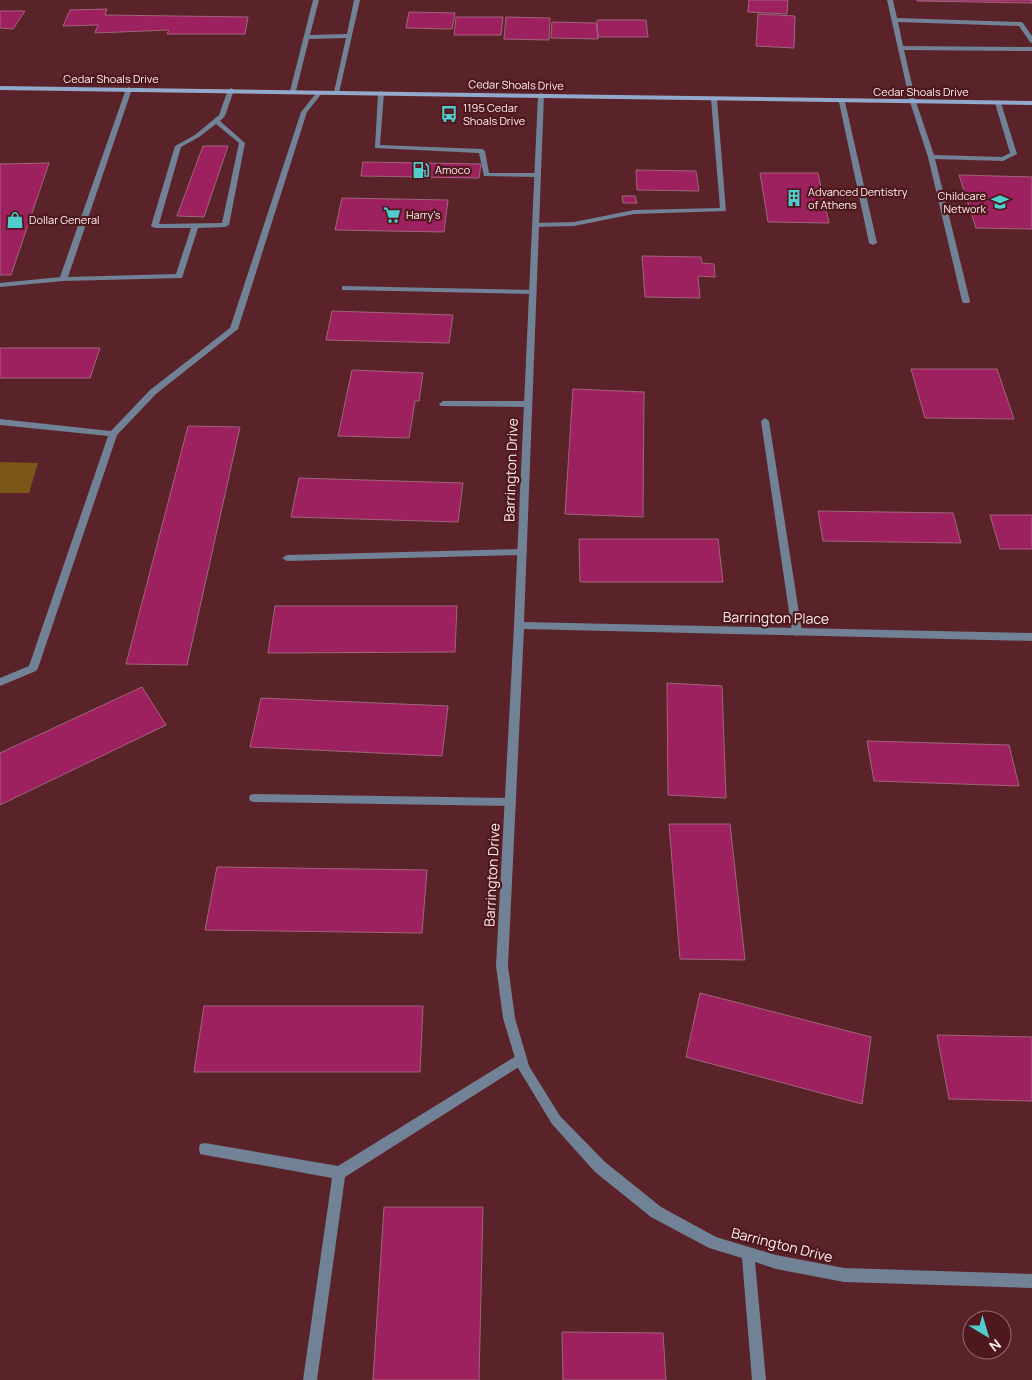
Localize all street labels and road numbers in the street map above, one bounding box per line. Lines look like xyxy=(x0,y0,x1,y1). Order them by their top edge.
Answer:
street label: Cedar Shoals Drive xyxy=(63,71,159,86)
street label: Cedar Shoals Drive xyxy=(468,76,564,93)
street label: Cedar Shoals Drive xyxy=(873,84,969,99)
street label: Barrington Drive xyxy=(499,418,522,522)
street label: Barrington Place xyxy=(723,607,829,628)
street label: Barrington Drive xyxy=(479,823,504,927)
street label: Barrington Drive xyxy=(729,1223,835,1266)

